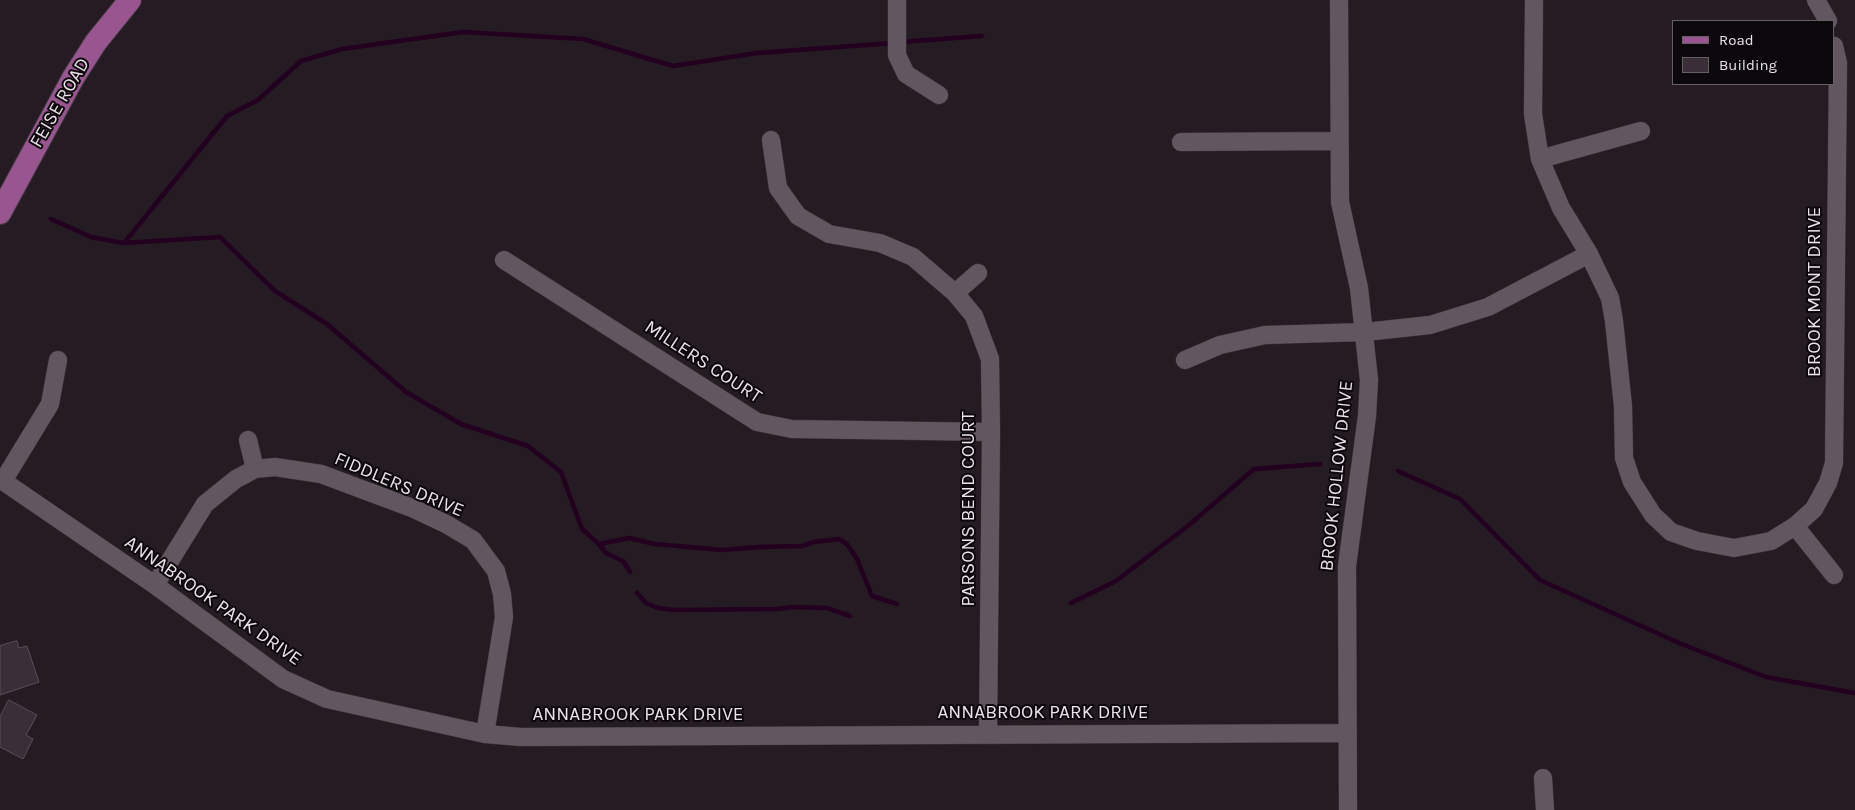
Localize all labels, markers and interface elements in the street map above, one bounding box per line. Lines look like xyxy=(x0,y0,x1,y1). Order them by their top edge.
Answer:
legend xyxy=(1672,20,1835,85)
text: Road xyxy=(1719,31,1754,49)
street label: FEISE ROAD xyxy=(25,54,95,152)
text: Building xyxy=(1719,56,1777,74)
street label: BROOK MONT DRIVE xyxy=(1804,207,1826,377)
street label: MILLERS COURT xyxy=(640,316,766,408)
street label: BROOK HOLLOW DRIVE xyxy=(1316,380,1358,572)
street label: PARSONS BEND COURT xyxy=(958,411,980,607)
street label: FIDDLERS DRIVE xyxy=(331,447,467,523)
street label: ANNABROOK PARK DRIVE xyxy=(120,531,306,671)
street label: ANNABROOK PARK DRIVE xyxy=(937,702,1149,724)
street label: ANNABROOK PARK DRIVE xyxy=(532,704,744,726)

